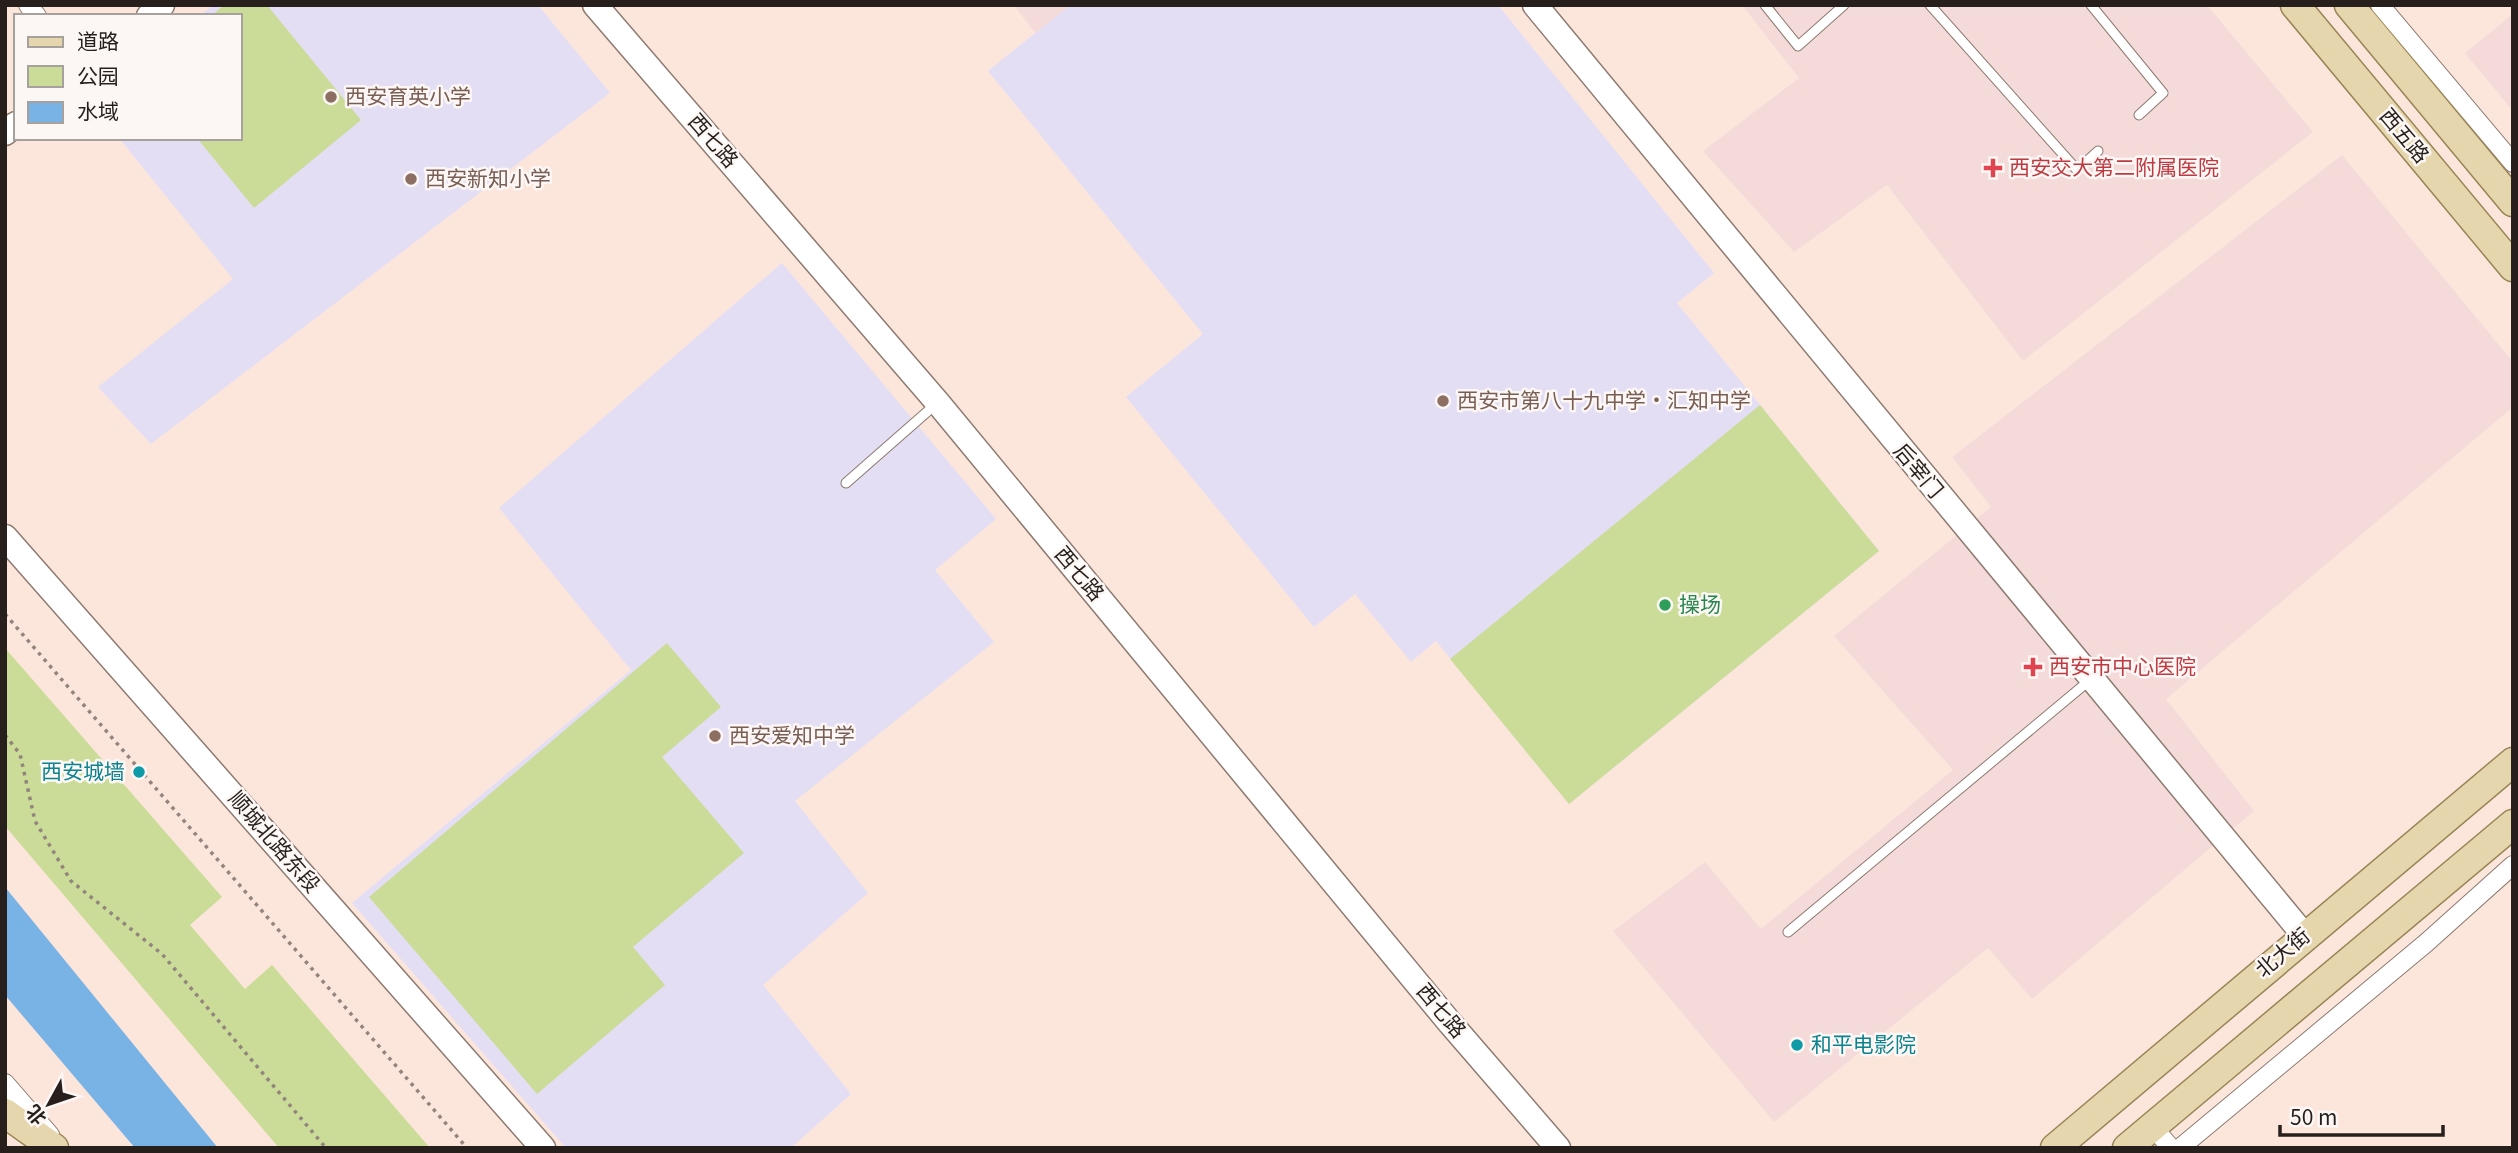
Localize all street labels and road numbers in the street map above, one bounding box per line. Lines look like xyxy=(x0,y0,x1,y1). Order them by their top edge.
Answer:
street label: 西五路 xyxy=(2374,101,2437,168)
street label: 西七路 xyxy=(683,106,746,173)
street label: 后宰门 xyxy=(1888,436,1951,503)
street label: 西七路 xyxy=(1049,539,1112,606)
street label: 顺城北路东段 xyxy=(223,783,328,898)
street label: 北大街 xyxy=(2248,920,2315,983)
street label: 西七路 xyxy=(1411,976,1474,1043)

